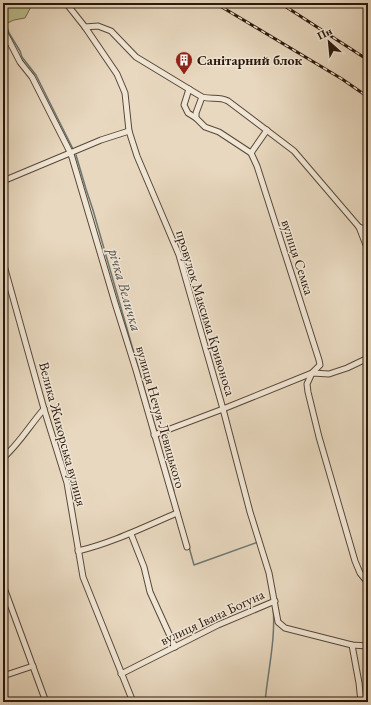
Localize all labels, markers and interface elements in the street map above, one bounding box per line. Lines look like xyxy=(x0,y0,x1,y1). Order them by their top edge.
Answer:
north arrow xyxy=(309,22,349,62)
text: Пн xyxy=(315,23,335,43)
building icon: Санітарний блок xyxy=(174,50,194,75)
place label: Санітарний блок xyxy=(197,51,302,69)
street label: вулиця Семка xyxy=(277,217,319,297)
street label: провулок Максима Кривоноса xyxy=(172,228,240,398)
water label: річка Величка xyxy=(104,244,146,333)
street label: вулиця Нечуя-Левицького xyxy=(132,344,190,490)
street label: Велика Жихорська вулиця xyxy=(35,360,91,508)
street label: вулиця Івана Богуна xyxy=(157,585,267,649)

